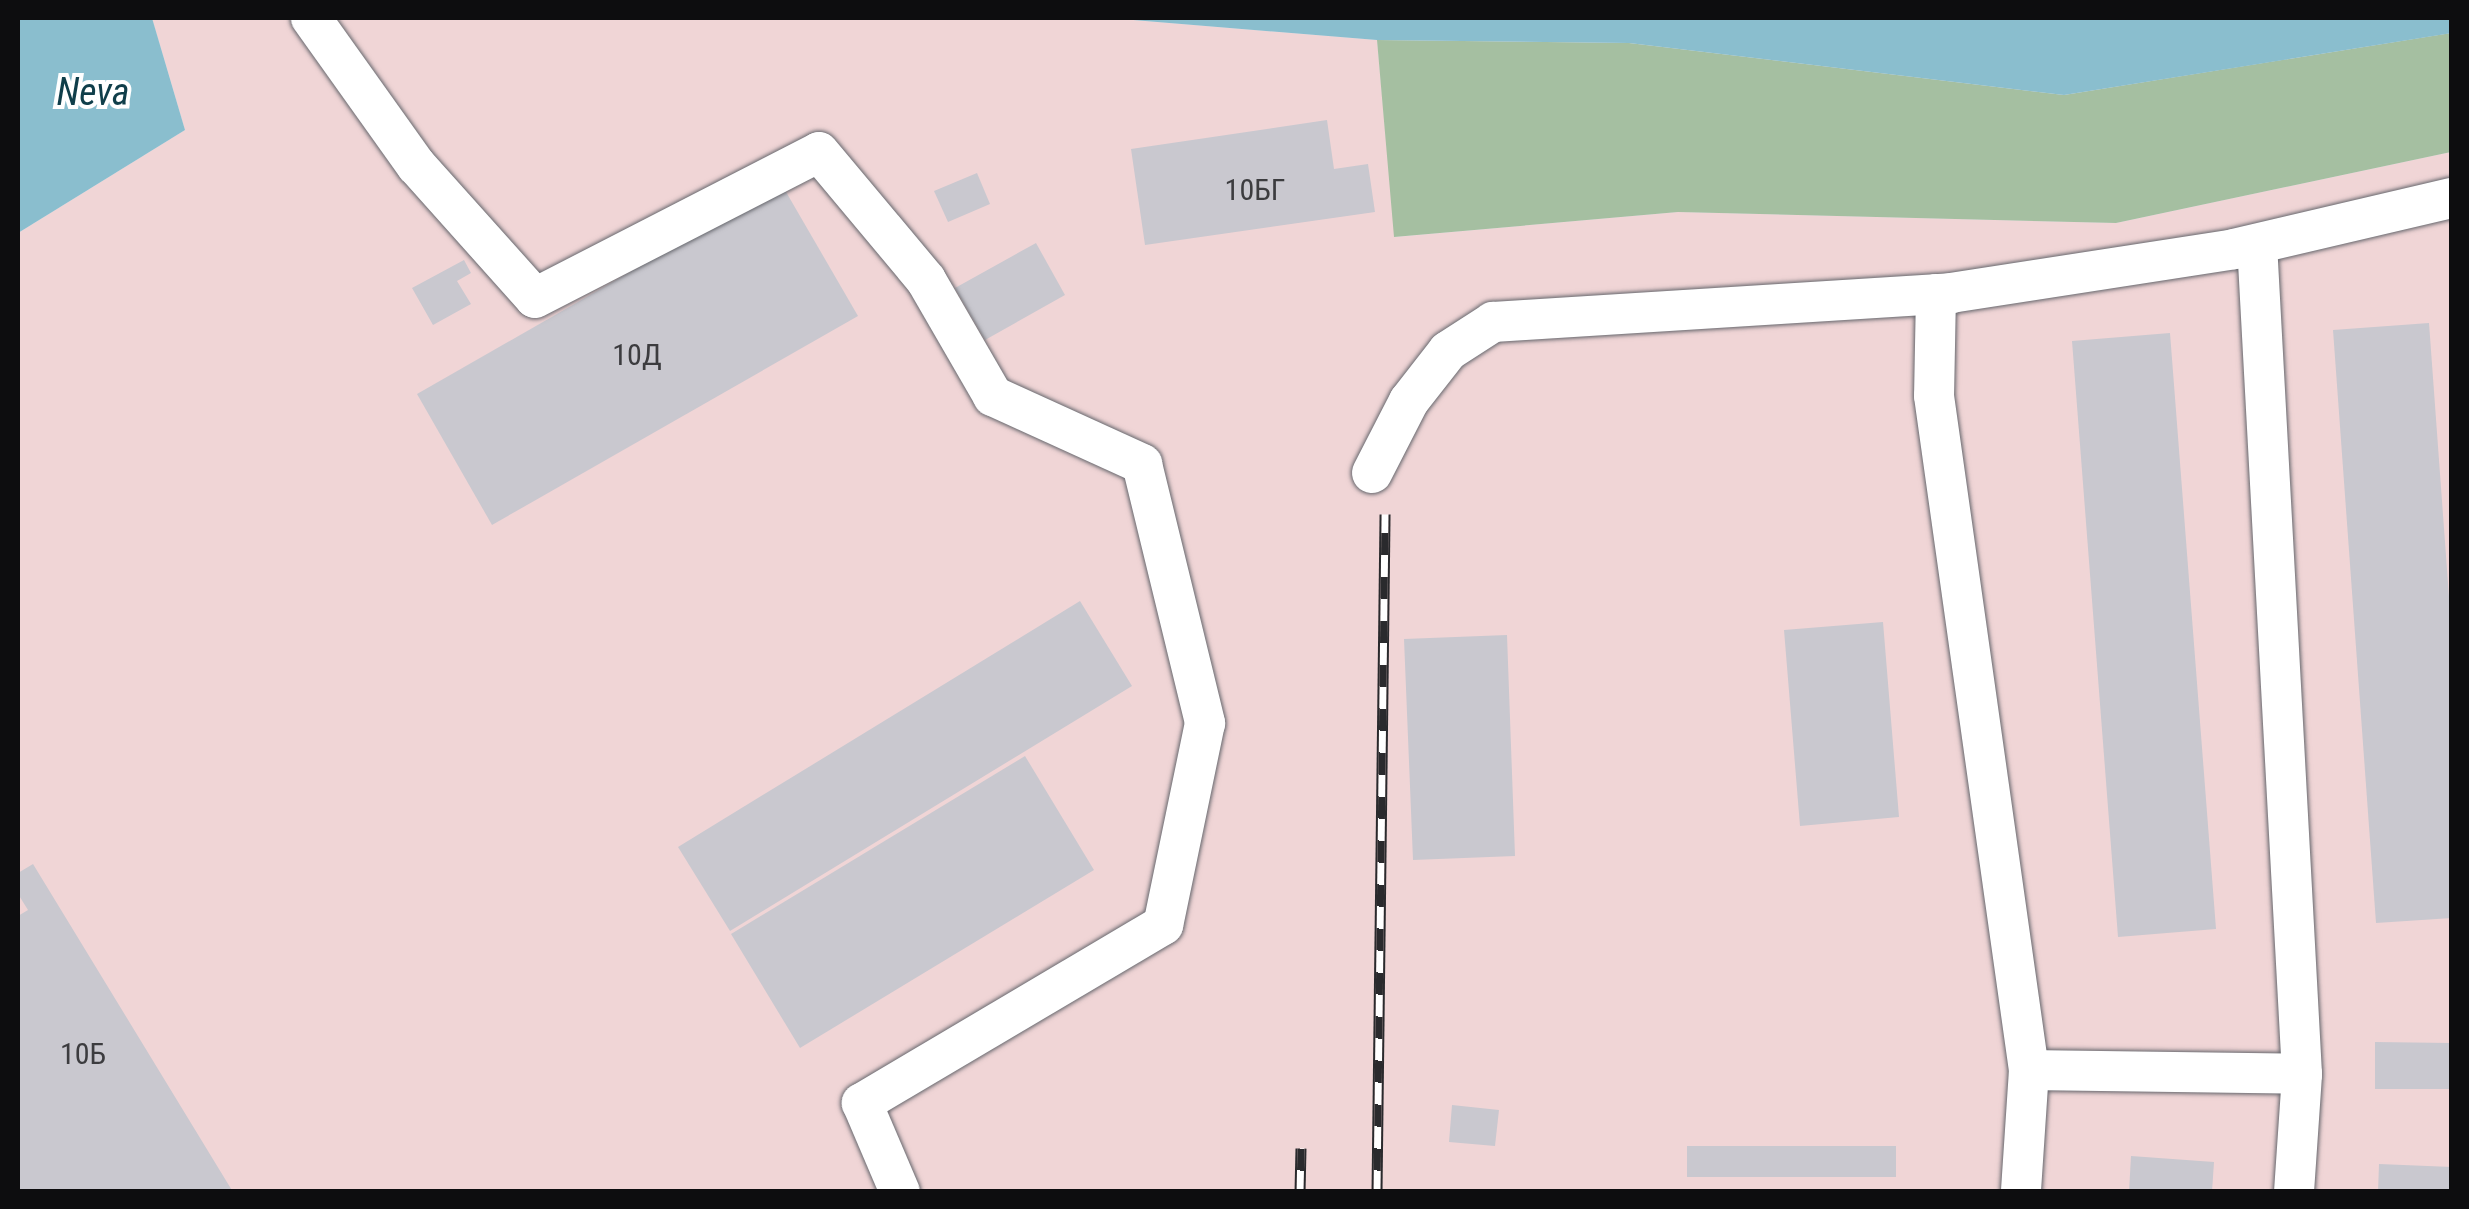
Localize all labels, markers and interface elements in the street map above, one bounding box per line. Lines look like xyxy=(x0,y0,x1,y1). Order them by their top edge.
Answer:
water label: Neva xyxy=(56,70,130,116)
house number: 10БГ xyxy=(1225,172,1285,208)
house number: 10Д xyxy=(612,337,662,373)
house number: 10Б xyxy=(60,1036,106,1072)

